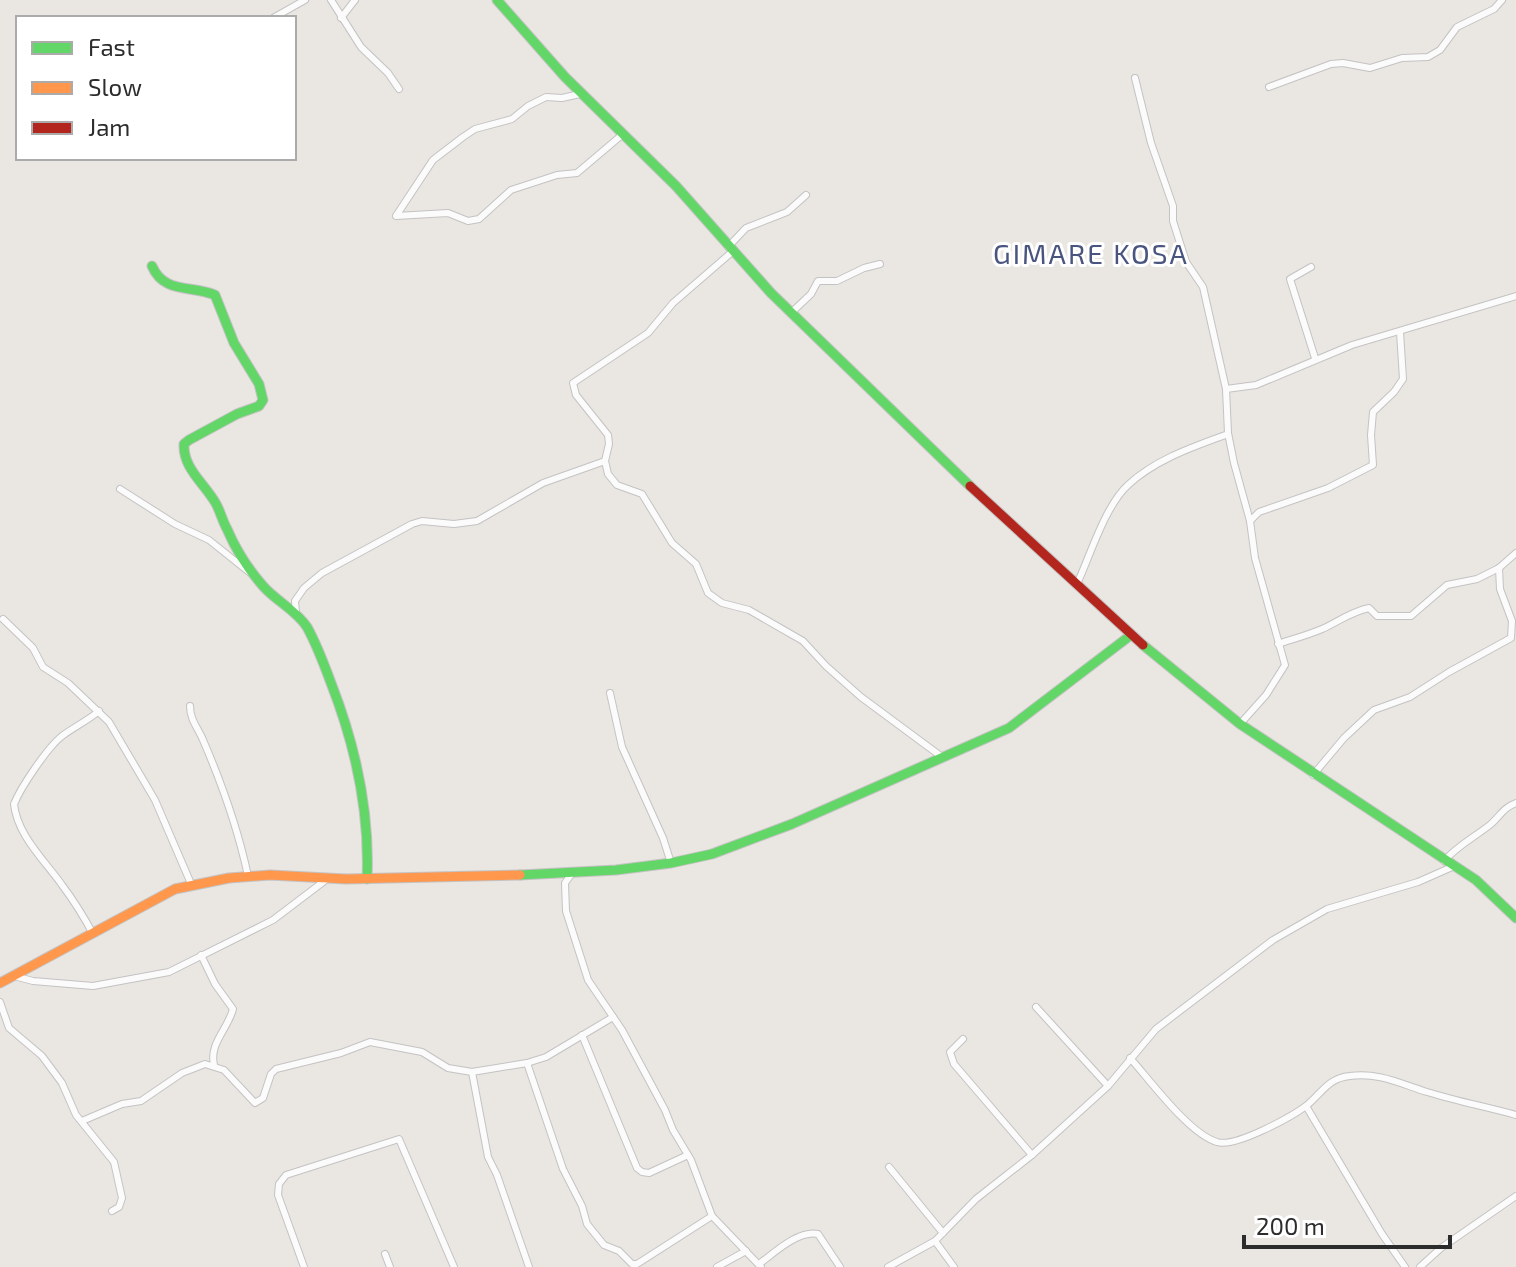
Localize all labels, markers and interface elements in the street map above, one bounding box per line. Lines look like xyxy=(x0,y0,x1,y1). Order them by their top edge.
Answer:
legend xyxy=(16,16,296,160)
text: Fast xyxy=(88,32,135,61)
text: Slow xyxy=(88,72,142,101)
text: Jam xyxy=(88,112,130,141)
district label: GIMARE KOSA xyxy=(993,236,1189,270)
scale bar xyxy=(1244,1199,1450,1249)
text: 200 m xyxy=(1256,1211,1325,1240)

